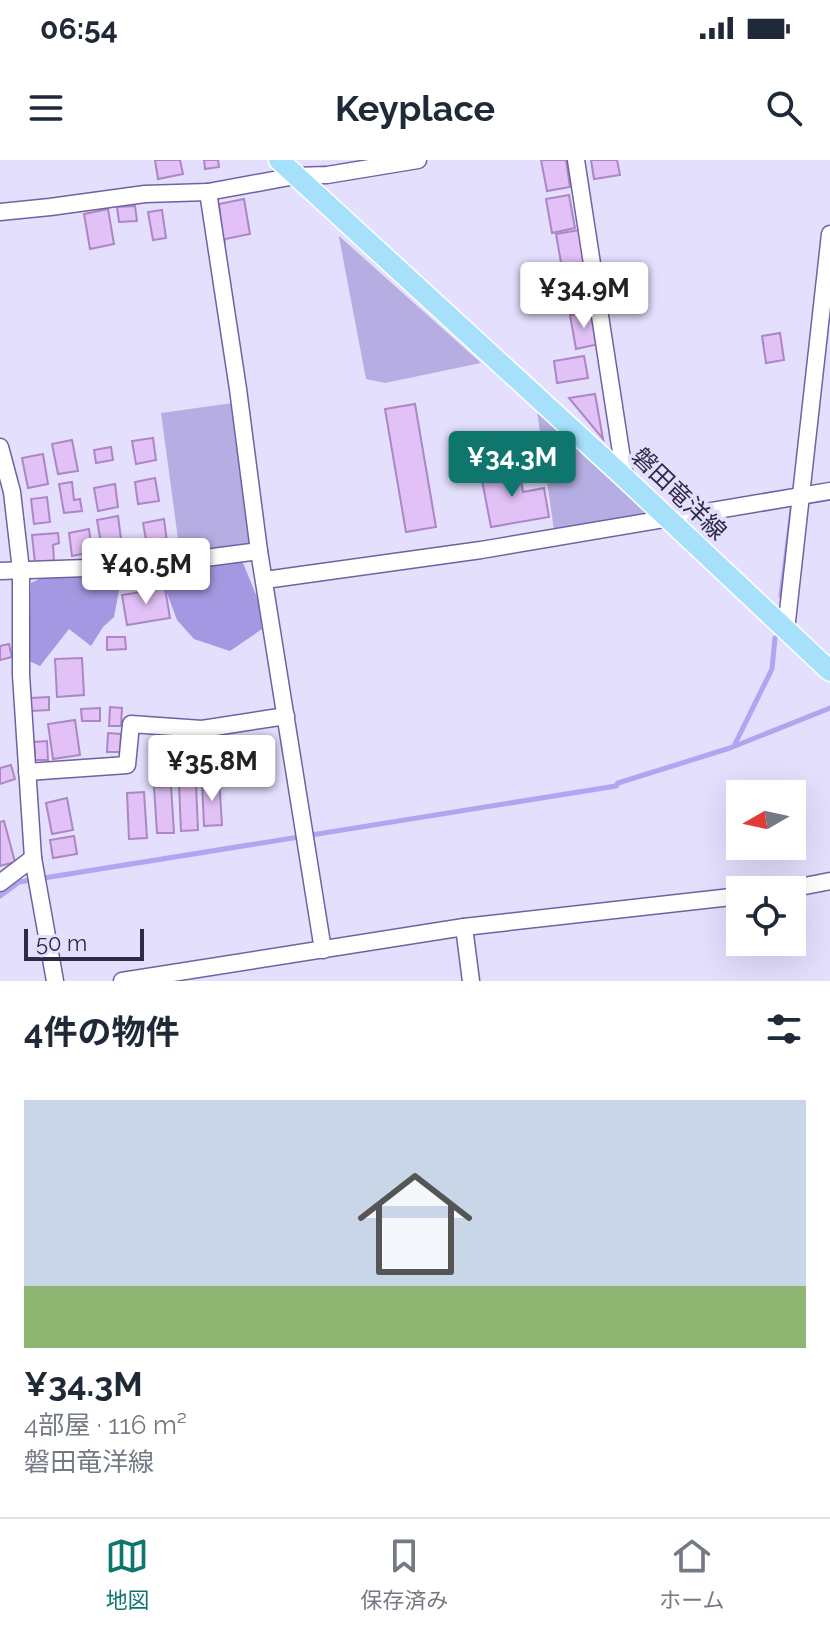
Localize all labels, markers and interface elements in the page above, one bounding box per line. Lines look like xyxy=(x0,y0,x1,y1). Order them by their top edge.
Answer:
text: 06:54 xyxy=(40,11,118,46)
icon: menu xyxy=(24,86,68,130)
icon: search xyxy=(762,86,806,130)
text: Keyplace xyxy=(335,87,495,129)
pin: ¥34.9M xyxy=(519,262,649,330)
text: ¥34.9M xyxy=(538,273,630,303)
pin: ¥34.3M xyxy=(447,431,577,499)
text: ¥34.3M xyxy=(467,442,557,472)
street label: 磐田竜洋線 xyxy=(626,442,733,546)
pin: ¥40.5M xyxy=(81,538,211,606)
text: ¥40.5M xyxy=(100,549,192,579)
pin: ¥35.8M xyxy=(147,735,277,803)
text: ¥35.8M xyxy=(166,746,258,776)
north arrow xyxy=(726,780,806,860)
map controls xyxy=(726,780,806,956)
button: locate xyxy=(726,876,806,956)
scale bar xyxy=(24,925,144,961)
text: 50 m xyxy=(36,930,87,956)
icon: filters xyxy=(762,1007,806,1051)
text: 4件の物件 xyxy=(24,1012,179,1052)
icon: home xyxy=(343,1152,487,1296)
text: ¥34.3M xyxy=(24,1364,143,1404)
text: 4部屋 · 116 m² xyxy=(24,1410,187,1440)
text: 磐田竜洋線 xyxy=(24,1447,154,1477)
tab: 地図 xyxy=(105,1534,149,1614)
tab: 保存済み xyxy=(360,1534,448,1614)
tab: ホーム xyxy=(659,1534,725,1614)

